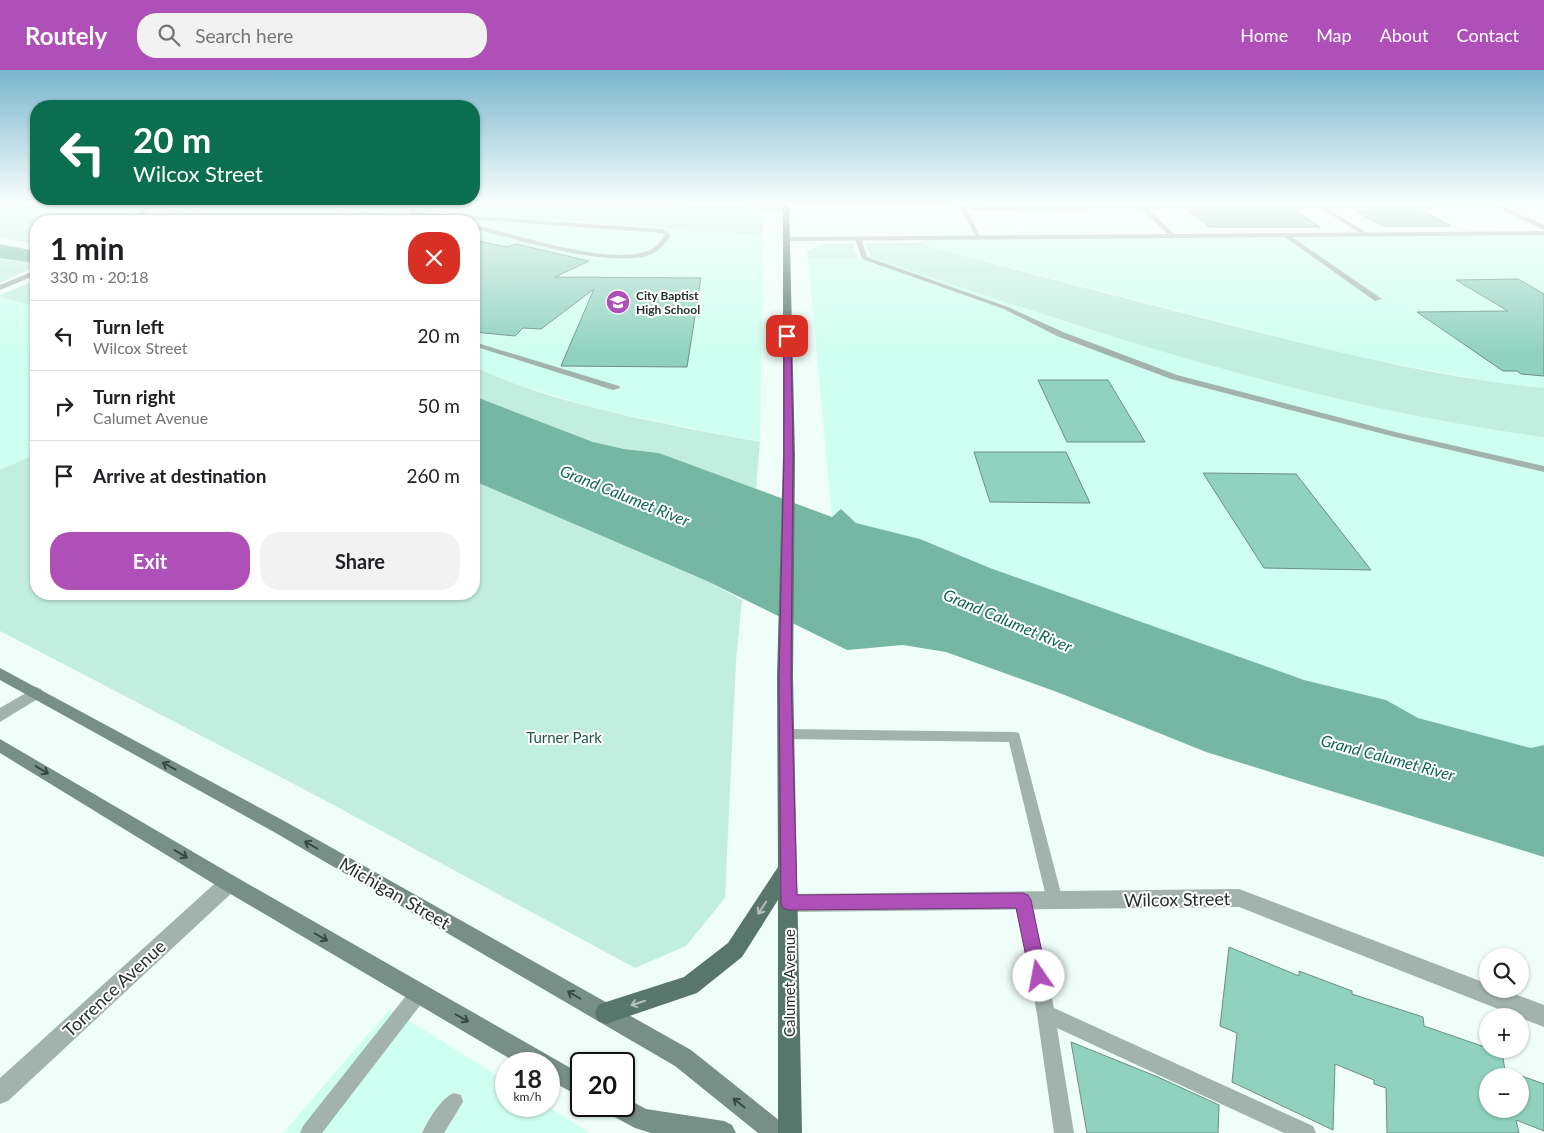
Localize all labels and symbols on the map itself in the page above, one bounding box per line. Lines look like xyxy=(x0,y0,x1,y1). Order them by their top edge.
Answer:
place label: City Baptist High School xyxy=(636,288,700,317)
school or university icon: City Baptist High School xyxy=(605,289,631,315)
pin xyxy=(766,315,808,357)
water label: Grand Calumet River xyxy=(558,460,693,530)
water label: Grand Calumet River xyxy=(941,584,1076,656)
park label: Turner Park xyxy=(526,728,602,746)
water label: Grand Calumet River xyxy=(1319,730,1458,784)
one-way arrow xyxy=(162,761,177,771)
one-way arrow xyxy=(34,766,48,776)
one-way arrow xyxy=(305,839,319,849)
one-way arrow xyxy=(173,850,187,860)
street label: Michigan Street xyxy=(336,852,455,934)
street label: Wilcox Street xyxy=(1124,887,1231,911)
one-way arrow xyxy=(757,901,767,915)
street label: Calumet Avenue xyxy=(780,929,798,1037)
one-way arrow xyxy=(314,932,328,942)
street label: Torrence Avenue xyxy=(58,935,170,1041)
position arrow xyxy=(1012,949,1064,1001)
one-way arrow xyxy=(567,990,582,999)
one-way arrow xyxy=(630,998,646,1008)
one-way arrow xyxy=(454,1013,469,1023)
speed limit sign: 20 xyxy=(570,1052,635,1117)
one-way arrow xyxy=(733,1097,746,1108)

